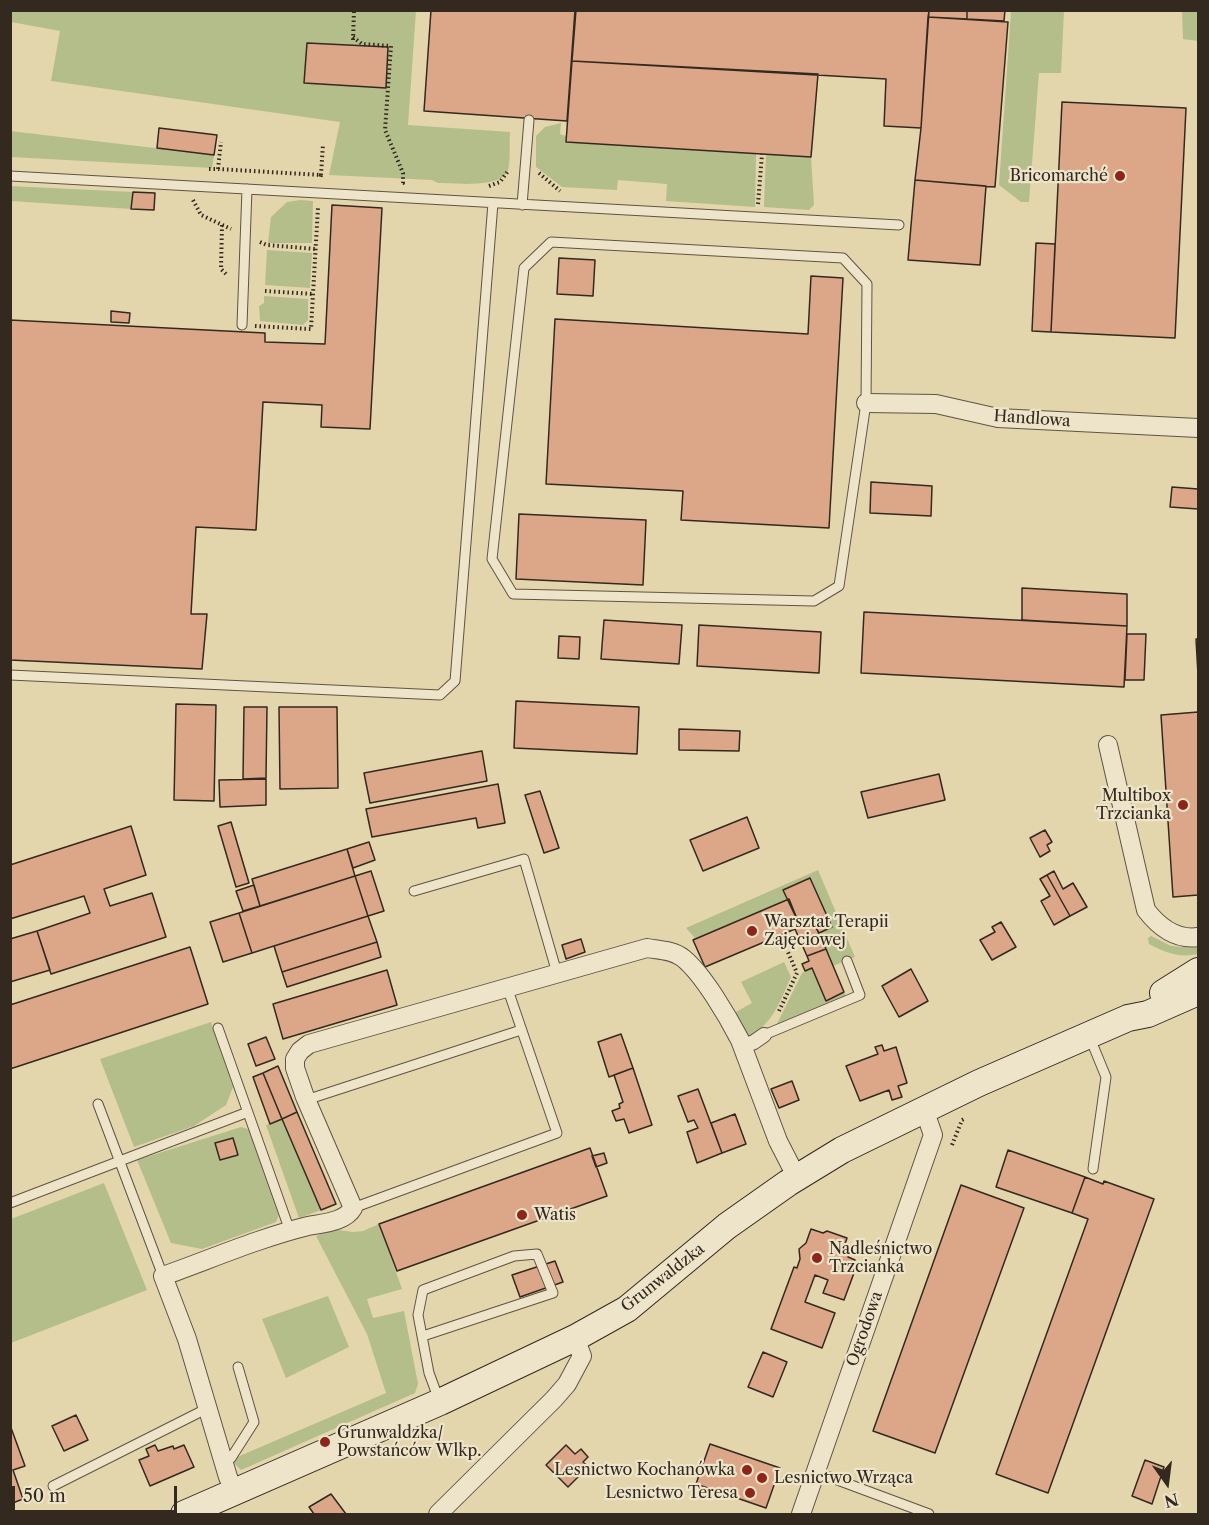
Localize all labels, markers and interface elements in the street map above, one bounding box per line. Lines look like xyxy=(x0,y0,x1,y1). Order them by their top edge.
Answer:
place label: Bricomarché xyxy=(1010,166,1108,186)
marker: Bricomarché xyxy=(1113,169,1127,183)
street label: Handlowa xyxy=(993,407,1071,431)
place label: Multibox Trzcianka xyxy=(1096,786,1171,824)
marker: Multibox Trzcianka xyxy=(1176,798,1190,812)
place label: Warsztat Terapii Zajęciowej xyxy=(764,912,889,950)
marker: Warsztat Terapii Zajęciowej xyxy=(745,924,759,938)
place label: Watis xyxy=(534,1205,576,1225)
marker: Watis xyxy=(515,1208,529,1222)
place label: Nadleśnictwo Trzcianka xyxy=(829,1239,932,1277)
street label: Grunwaldzka xyxy=(618,1240,708,1316)
marker: Nadleśnictwo Trzcianka xyxy=(810,1251,824,1265)
street label: Ogrodowa xyxy=(843,1289,887,1369)
place label: Grunwaldzka/ Powstańców Wlkp. xyxy=(337,1423,481,1461)
marker: Grunwaldzka/ Powstańców Wlkp. xyxy=(318,1435,332,1449)
north arrow xyxy=(1137,1453,1197,1513)
place label: Lesnictwo Kochanówka xyxy=(554,1460,735,1480)
marker: Lesnictwo Kochanówka xyxy=(740,1463,754,1477)
place label: Lesnictwo Wrząca xyxy=(774,1468,913,1488)
marker: Lesnictwo Wrząca xyxy=(755,1471,769,1485)
scale bar xyxy=(15,1474,180,1512)
place label: Lesnictwo Teresa xyxy=(605,1483,738,1503)
text: 50 m xyxy=(23,1485,66,1507)
marker: Lesnictwo Teresa xyxy=(743,1486,757,1500)
text: N xyxy=(1162,1489,1181,1512)

